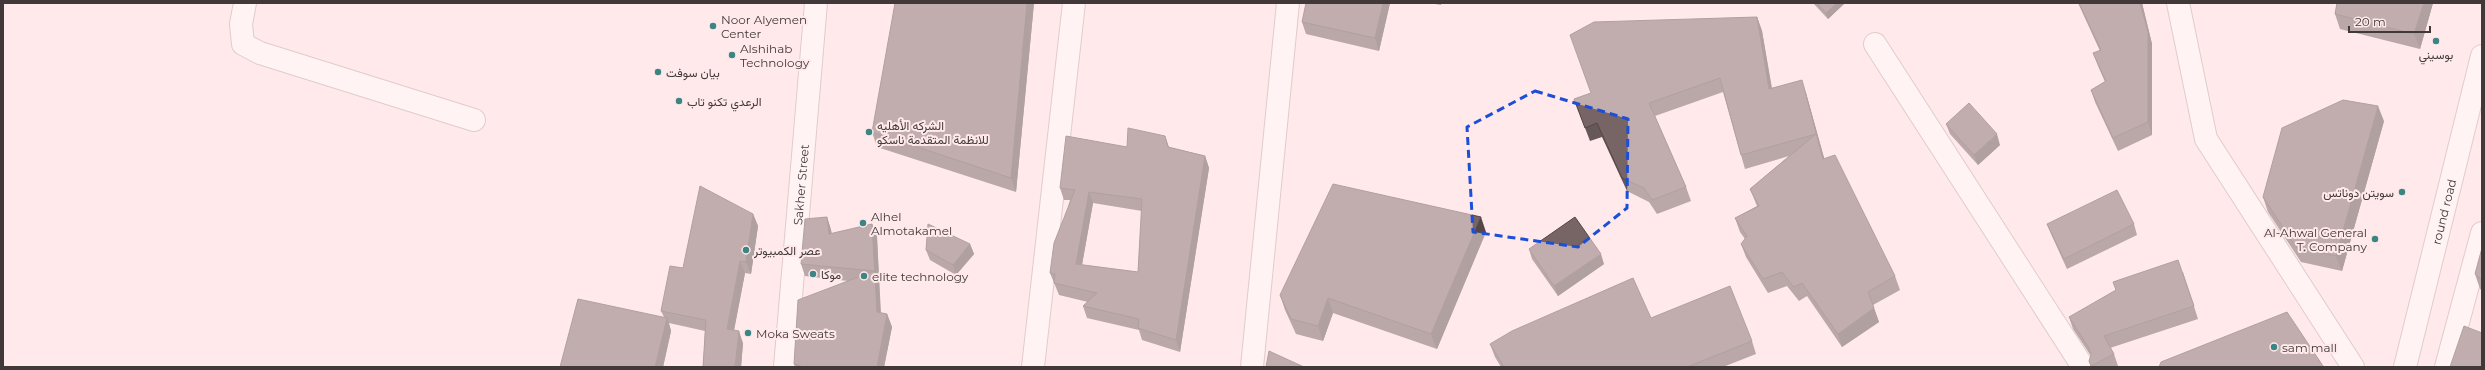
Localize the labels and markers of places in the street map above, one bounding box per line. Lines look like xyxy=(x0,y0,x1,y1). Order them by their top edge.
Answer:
place label: Noor Alyemen Center xyxy=(721,12,807,41)
marker: Noor Alyemen Center xyxy=(708,21,718,31)
marker: بوسيني xyxy=(2431,36,2441,46)
place label: Alshihab Technology xyxy=(740,41,810,70)
place label: بوسيني xyxy=(2419,47,2453,65)
marker: Alshihab Technology xyxy=(727,50,737,60)
place label: بيان سوفت xyxy=(666,65,720,81)
marker: بيان سوفت xyxy=(653,67,663,77)
place label: الرعدي تكنو تاب xyxy=(687,94,761,112)
marker: الرعدي تكنو تاب xyxy=(674,96,684,106)
place label: الشركه الأهليه للانظمة المتقدمة ناسكو xyxy=(877,118,989,148)
marker: الشركه الأهليه للانظمة المتقدمة ناسكو xyxy=(864,127,874,137)
place label: سويتن دوناتس xyxy=(2323,185,2394,201)
marker: سويتن دوناتس xyxy=(2397,187,2407,197)
place label: Alhel Almotakamel xyxy=(871,209,952,238)
marker: Alhel Almotakamel xyxy=(858,218,868,228)
place label: Al-Ahwal General T. Company xyxy=(2264,225,2367,254)
marker: Al-Ahwal General T. Company xyxy=(2370,234,2380,244)
place label: عصر الكمبيوتر xyxy=(753,243,820,259)
marker: عصر الكمبيوتر xyxy=(741,245,751,255)
place label: موكا xyxy=(821,267,841,283)
marker: موكا xyxy=(808,269,818,279)
place label: elite technology xyxy=(872,269,969,284)
marker: elite technology xyxy=(859,271,869,281)
place label: Moka Sweats xyxy=(756,326,835,341)
marker: Moka Sweats xyxy=(743,328,753,338)
place label: sam mall xyxy=(2282,340,2337,355)
marker: sam mall xyxy=(2269,342,2279,352)

